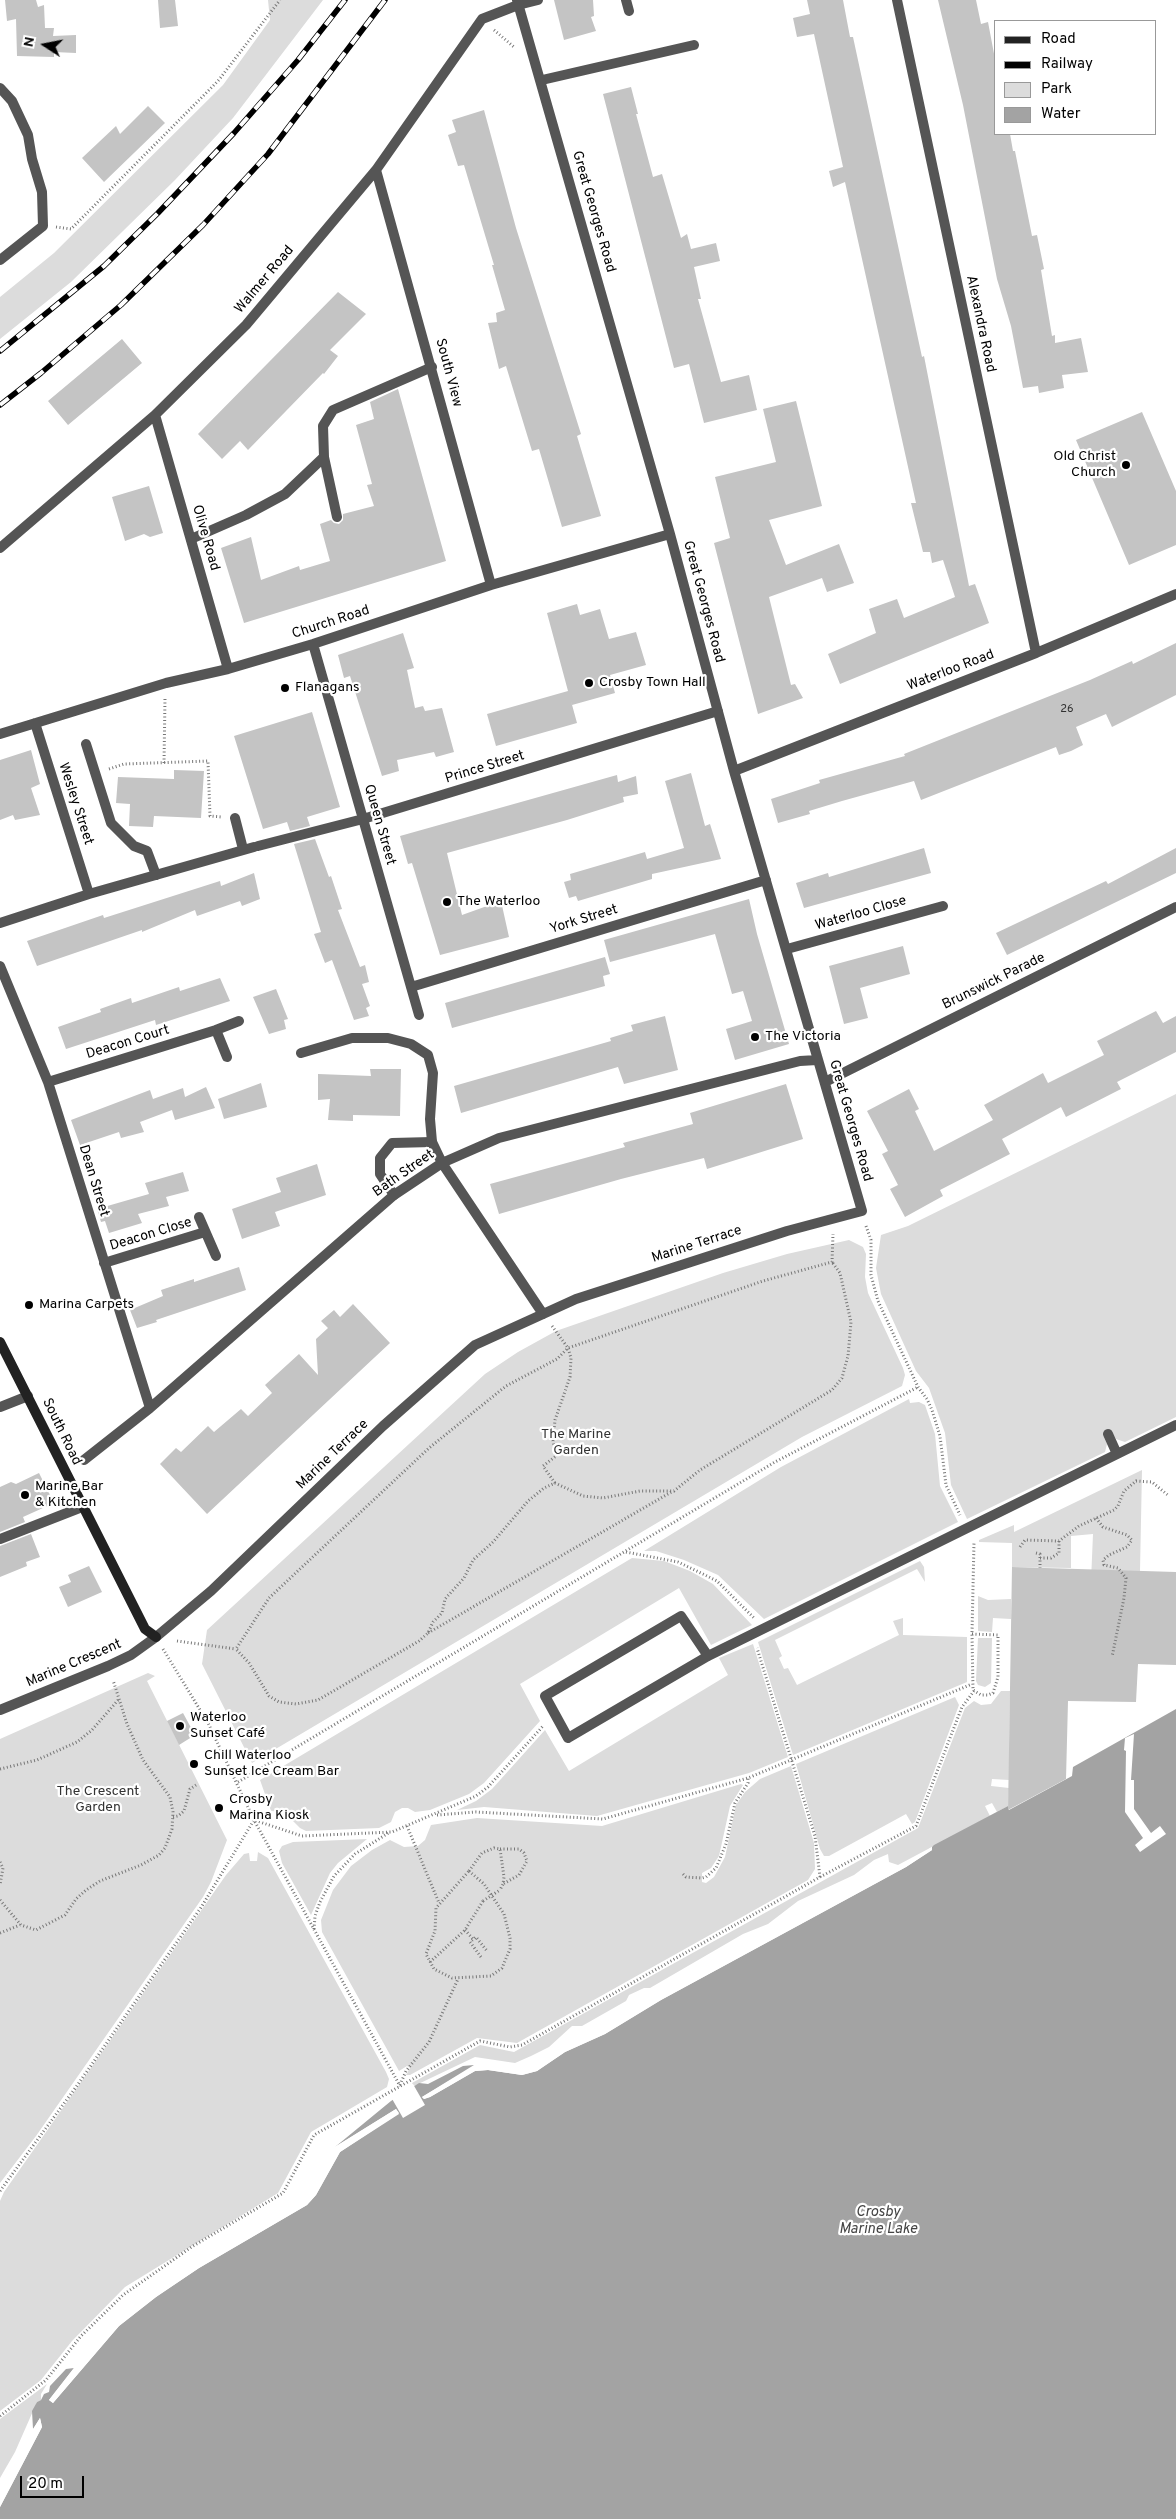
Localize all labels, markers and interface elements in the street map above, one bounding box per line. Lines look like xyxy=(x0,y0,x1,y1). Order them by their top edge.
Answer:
north arrow xyxy=(20,20,70,70)
legend xyxy=(994,20,1156,135)
text: Road xyxy=(1041,30,1076,49)
text: N xyxy=(20,35,39,49)
text: Railway xyxy=(1041,55,1093,74)
text: Park xyxy=(1041,80,1072,99)
text: Water xyxy=(1041,105,1080,124)
street label: Great Georges Road xyxy=(568,149,618,275)
street label: Walmer Road xyxy=(232,243,298,317)
street label: Alexandra Road xyxy=(962,274,998,374)
street label: South View xyxy=(431,337,465,409)
place label: Old Christ Church xyxy=(1053,449,1116,482)
marker: Old Christ Church xyxy=(1120,459,1132,471)
street label: Olive Road xyxy=(188,503,222,573)
street label: Great Georges Road xyxy=(679,539,727,665)
street label: Church Road xyxy=(290,603,372,643)
street label: Waterloo Road xyxy=(905,647,997,695)
place label: Crosby Town Hall xyxy=(599,675,706,691)
marker: Crosby Town Hall xyxy=(583,677,595,689)
place label: Flanagans xyxy=(295,680,360,696)
marker: Flanagans xyxy=(279,682,291,694)
house number: 26 xyxy=(1060,703,1074,717)
street label: Prince Street xyxy=(443,748,527,788)
street label: Wesley Street xyxy=(54,761,96,847)
street label: Queen Street xyxy=(359,783,399,867)
street label: Waterloo Close xyxy=(814,893,908,935)
place label: The Waterloo xyxy=(457,894,540,910)
marker: The Waterloo xyxy=(441,896,453,908)
street label: York Street xyxy=(548,902,620,938)
street label: Brunswick Parade xyxy=(940,950,1048,1014)
street label: Deacon Court xyxy=(84,1022,172,1064)
place label: The Victoria xyxy=(765,1029,841,1045)
marker: The Victoria xyxy=(749,1031,761,1043)
street label: Great Georges Road xyxy=(825,1058,875,1184)
street label: Dean Street xyxy=(74,1143,112,1219)
street label: Bath Street xyxy=(370,1147,438,1201)
street label: Deacon Close xyxy=(108,1215,194,1255)
street label: Marine Terrace xyxy=(650,1223,744,1267)
place label: Marina Carpets xyxy=(39,1297,134,1313)
marker: Marina Carpets xyxy=(23,1299,35,1311)
street label: South Road xyxy=(38,1396,84,1468)
street label: Marine Terrace xyxy=(294,1416,372,1494)
park label: The Marine Garden xyxy=(541,1427,611,1460)
place label: Marine Bar & Kitchen xyxy=(35,1479,104,1511)
marker: Marine Bar & Kitchen xyxy=(19,1489,31,1501)
street label: Marine Crescent xyxy=(24,1636,124,1692)
place label: Waterloo Sunset Café xyxy=(190,1710,265,1742)
marker: Waterloo Sunset Café xyxy=(174,1720,186,1732)
place label: Chill Waterloo Sunset Ice Cream Bar xyxy=(204,1748,339,1780)
marker: Chill Waterloo Sunset Ice Cream Bar xyxy=(188,1758,200,1770)
park label: The Crescent Garden xyxy=(57,1784,139,1816)
place label: Crosby Marina Kiosk xyxy=(229,1792,309,1824)
marker: Crosby Marina Kiosk xyxy=(213,1802,225,1814)
water label: Crosby Marine Lake xyxy=(839,2204,917,2239)
scale bar xyxy=(22,2466,86,2498)
text: 20 m xyxy=(28,2475,63,2494)

